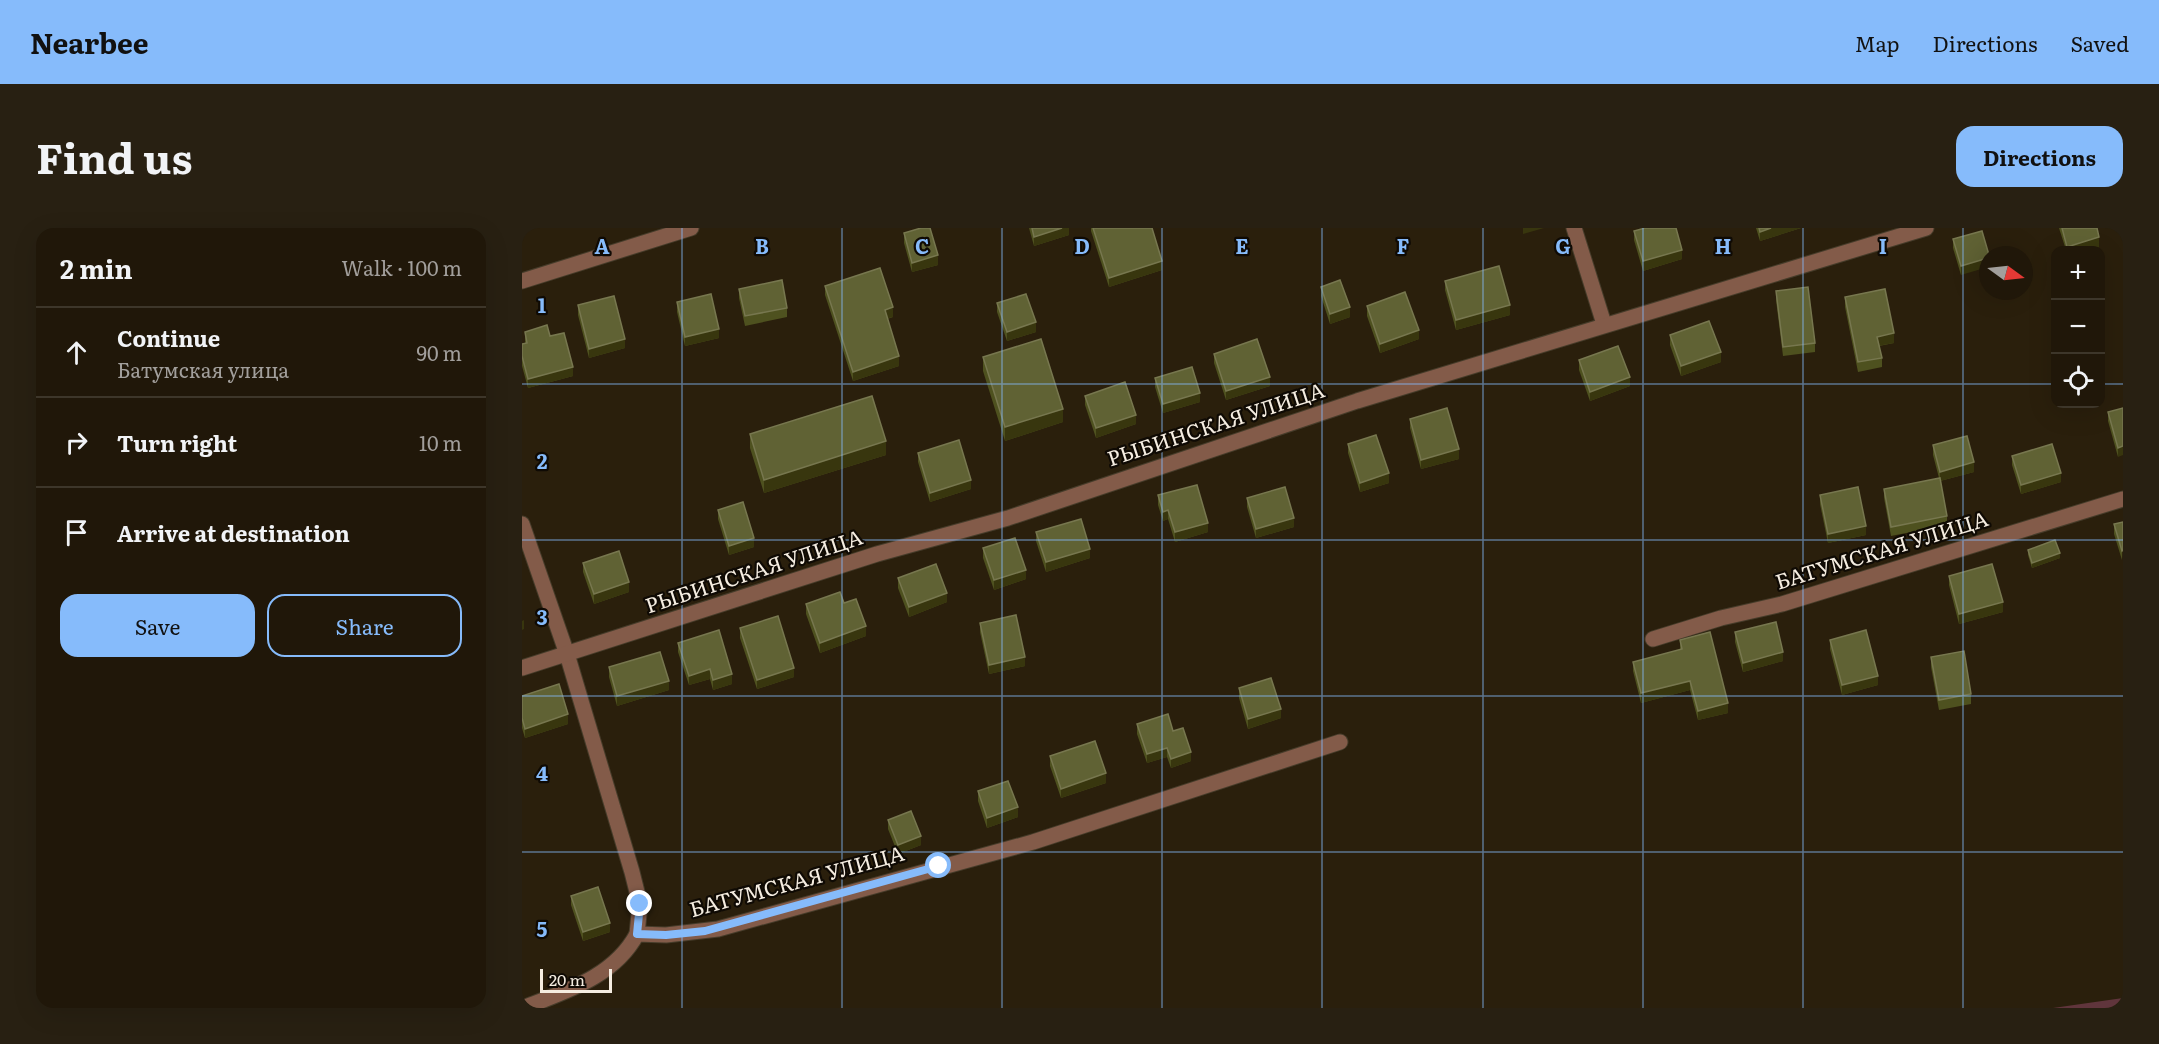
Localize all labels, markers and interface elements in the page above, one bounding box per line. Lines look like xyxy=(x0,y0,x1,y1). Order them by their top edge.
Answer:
text: Nearbee xyxy=(30,21,149,63)
text: Map xyxy=(1855,27,1900,58)
text: Directions xyxy=(1933,27,2038,58)
text: Saved xyxy=(2071,27,2129,58)
text: Find us xyxy=(36,125,193,187)
button: Directions xyxy=(1956,126,2123,187)
text: A xyxy=(594,230,610,260)
text: B xyxy=(755,230,769,260)
text: C xyxy=(915,230,929,260)
text: D xyxy=(1074,230,1090,260)
text: E xyxy=(1235,230,1249,260)
text: F xyxy=(1397,230,1410,260)
text: G xyxy=(1555,230,1571,260)
text: H xyxy=(1715,230,1731,260)
text: I xyxy=(1879,230,1887,260)
north arrow xyxy=(1979,246,2033,300)
map controls xyxy=(2051,246,2105,408)
button: + xyxy=(2051,246,2105,300)
text: 2 min xyxy=(60,248,133,287)
text: Walk · 100 m xyxy=(341,252,462,282)
text: 1 xyxy=(538,289,546,319)
button: − xyxy=(2051,300,2105,354)
text: Continue xyxy=(117,321,220,354)
icon: ahead xyxy=(60,336,93,369)
text: 90 m xyxy=(417,337,462,367)
text: Батумская улица xyxy=(117,354,289,384)
button: locate xyxy=(2051,354,2105,408)
street label: РЫБИНСКАЯ УЛИЦА xyxy=(1102,373,1329,472)
icon: right xyxy=(60,426,93,459)
text: Turn right xyxy=(117,426,237,459)
text: 10 m xyxy=(419,427,462,457)
text: 2 xyxy=(537,445,548,475)
street label: БАТУМСКАЯ УЛИЦА xyxy=(1771,501,1992,596)
icon: arrive xyxy=(60,516,93,549)
text: Arrive at destination xyxy=(117,516,350,549)
street label: РЫБИНСКАЯ УЛИЦА xyxy=(640,520,867,619)
button: Save xyxy=(60,594,255,657)
button: Share xyxy=(267,594,462,657)
text: 3 xyxy=(536,601,548,631)
text: 4 xyxy=(536,757,548,787)
street label: БАТУМСКАЯ УЛИЦА xyxy=(685,836,908,923)
route start xyxy=(925,852,951,878)
route end xyxy=(626,890,652,916)
text: 5 xyxy=(537,913,548,943)
scale bar xyxy=(540,966,612,994)
text: 20 m xyxy=(549,967,585,991)

